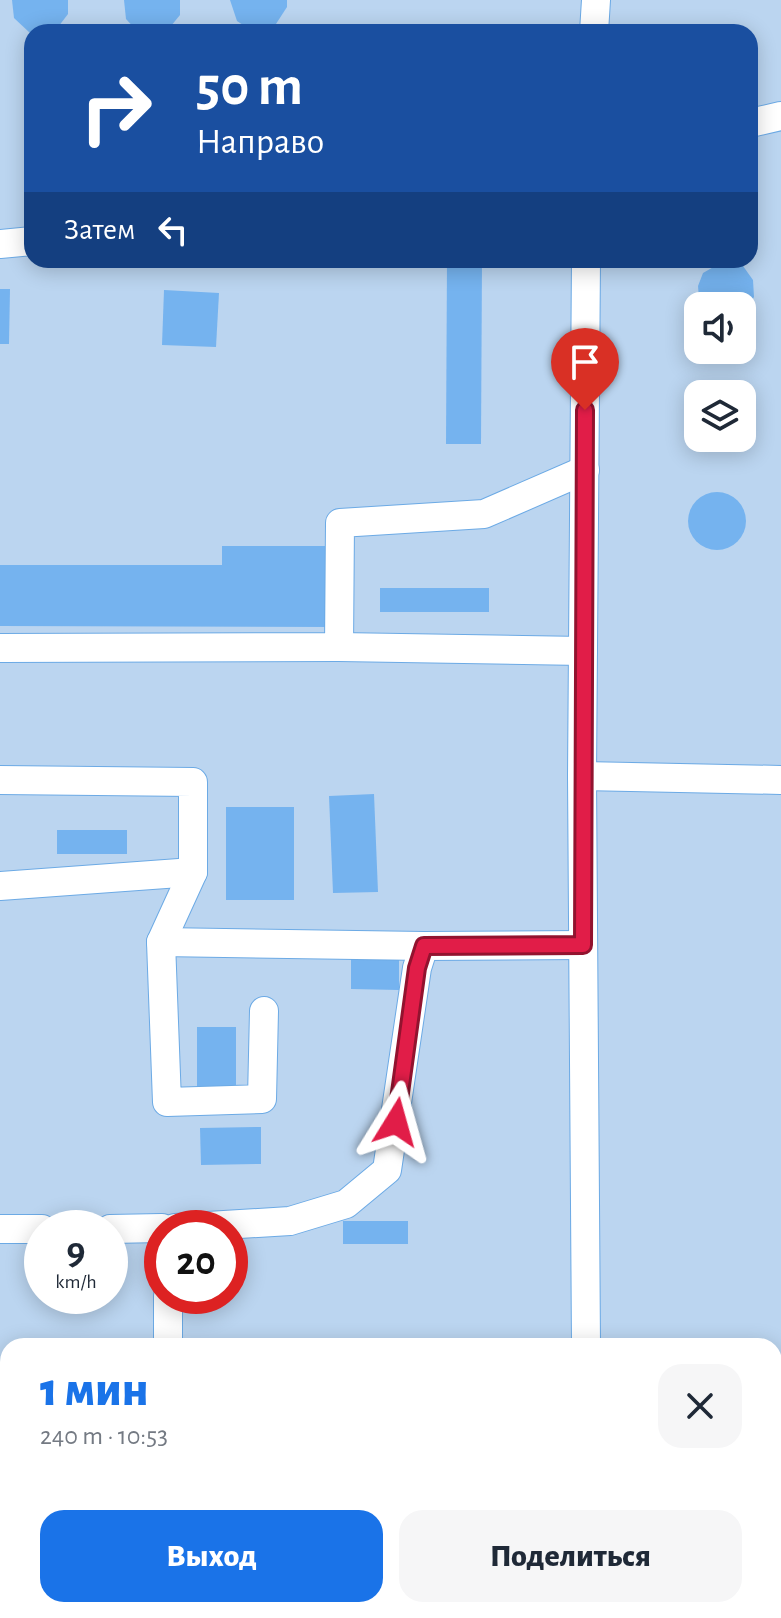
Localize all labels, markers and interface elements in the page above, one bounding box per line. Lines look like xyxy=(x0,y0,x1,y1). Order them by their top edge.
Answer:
icon: right xyxy=(64,56,168,160)
text: 50 m xyxy=(196,59,303,115)
text: Направо xyxy=(196,124,324,160)
icon: left xyxy=(151,208,195,252)
text: Затем xyxy=(64,215,135,245)
map controls xyxy=(684,292,756,452)
button: sound xyxy=(684,292,756,364)
pin xyxy=(551,328,619,410)
icon: arrive xyxy=(563,340,607,384)
button: layers xyxy=(684,380,756,452)
position arrow xyxy=(354,1080,438,1164)
speed limit sign: 20 xyxy=(144,1210,248,1314)
text: 9 xyxy=(66,1232,86,1272)
text: km/h xyxy=(55,1272,97,1292)
button: close xyxy=(658,1364,742,1448)
text: 1 мин xyxy=(40,1367,149,1415)
text: 240 m · 10:53 xyxy=(40,1423,168,1449)
button: Выход xyxy=(40,1510,383,1602)
button: Поделиться xyxy=(399,1510,742,1602)

